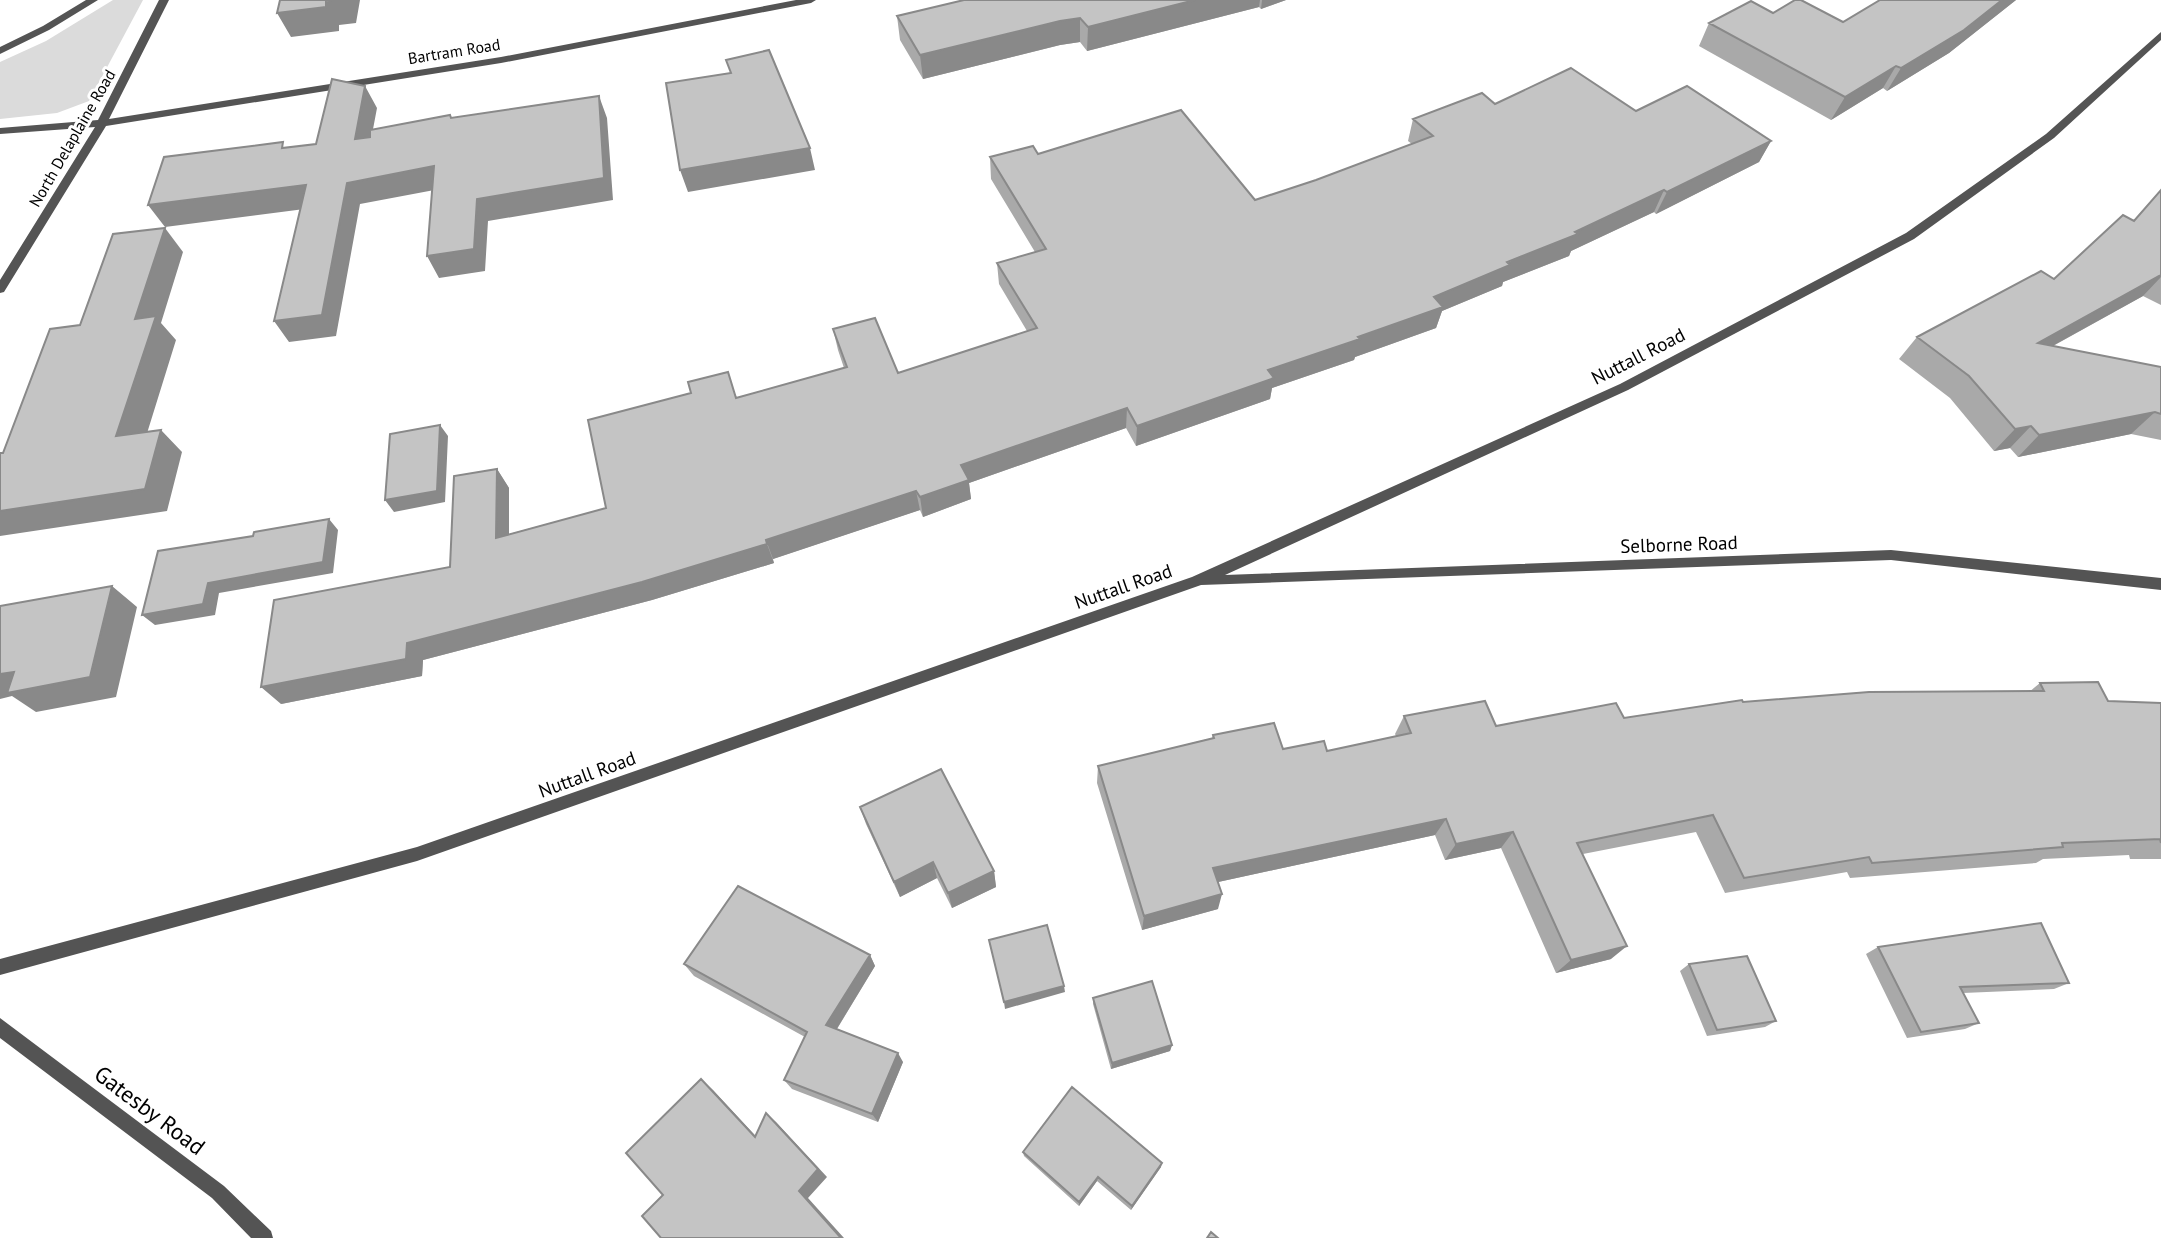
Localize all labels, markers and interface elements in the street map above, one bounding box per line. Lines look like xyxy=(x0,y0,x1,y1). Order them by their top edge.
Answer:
street label: Bartram Road xyxy=(406,34,502,68)
street label: North Delaplaine Road xyxy=(24,66,120,210)
street label: Nuttall Road xyxy=(1587,322,1689,390)
street label: Selborne Road xyxy=(1620,530,1738,558)
street label: Nuttall Road xyxy=(1071,558,1175,614)
street label: Nuttall Road xyxy=(535,745,639,803)
street label: Gatesby Road xyxy=(89,1059,211,1161)

